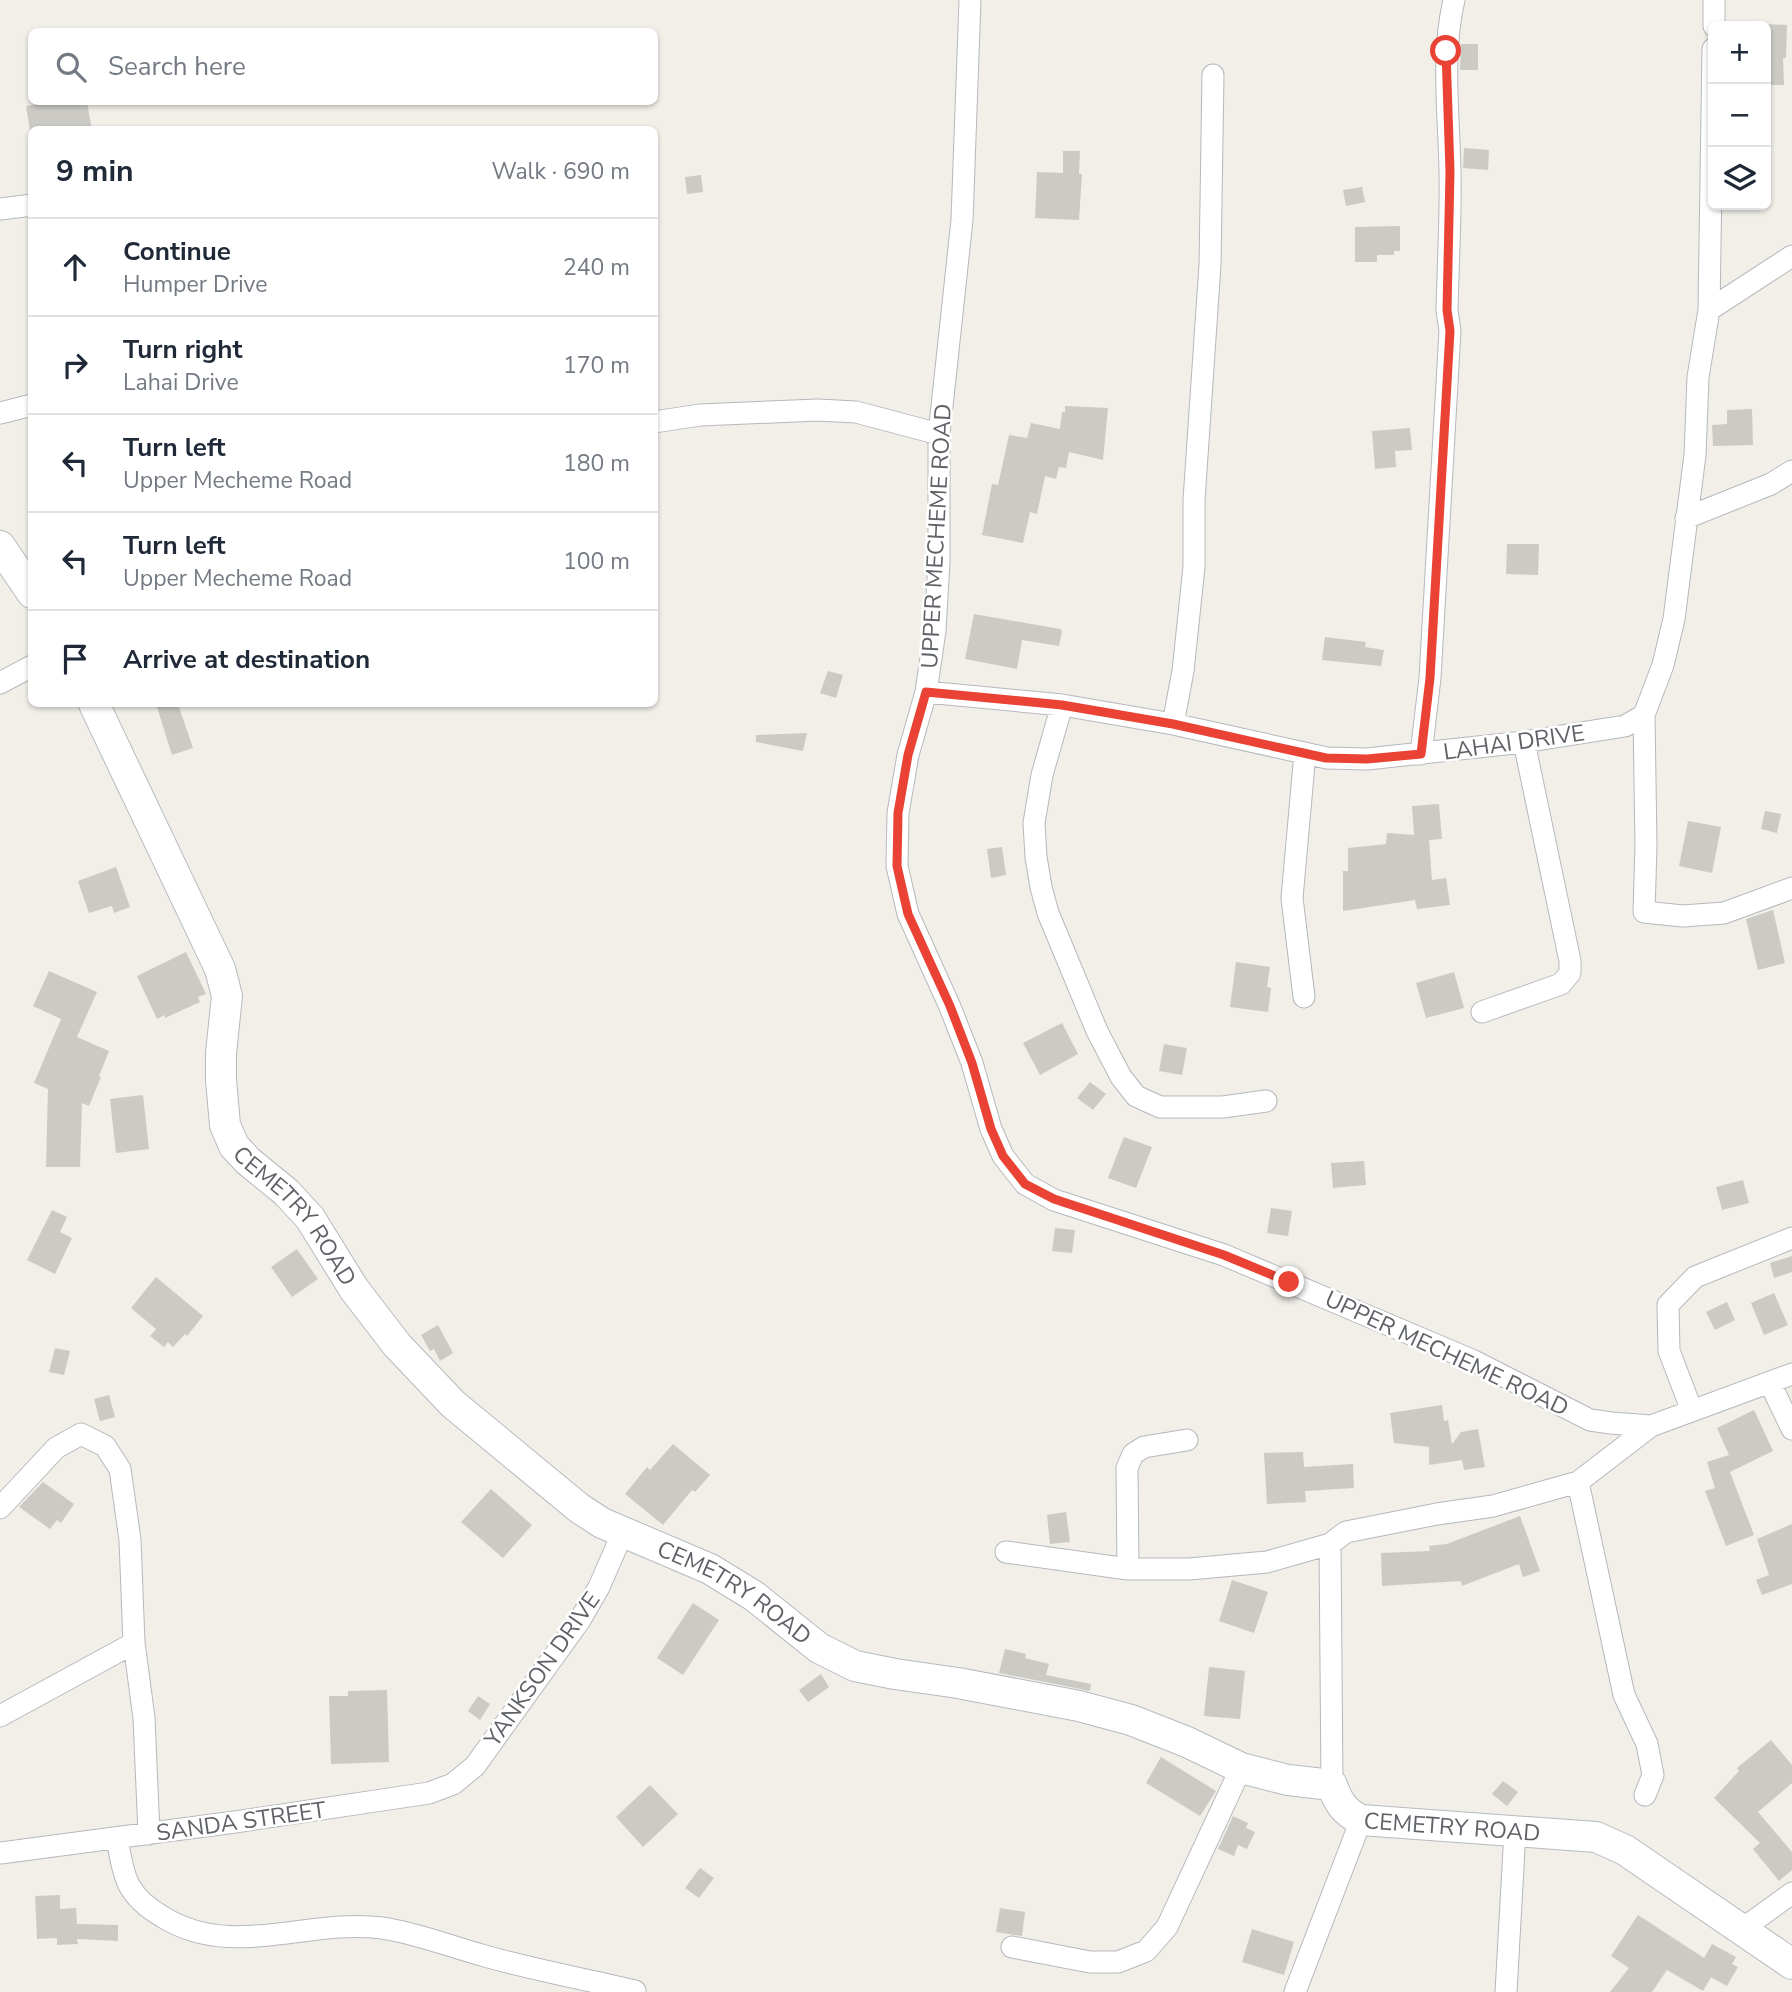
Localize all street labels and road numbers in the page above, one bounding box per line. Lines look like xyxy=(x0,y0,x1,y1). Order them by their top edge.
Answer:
street label: UPPER MECHEME ROAD xyxy=(914,403,959,669)
street label: LAHAI DRIVE xyxy=(1441,717,1587,768)
street label: CEMETRY ROAD xyxy=(226,1139,363,1292)
street label: UPPER MECHEME ROAD xyxy=(1320,1283,1574,1424)
street label: CEMETRY ROAD xyxy=(652,1533,818,1652)
street label: YANKSON DRIVE xyxy=(477,1586,607,1754)
street label: SANDA STREET xyxy=(154,1794,328,1849)
street label: CEMETRY ROAD xyxy=(1363,1805,1541,1849)

